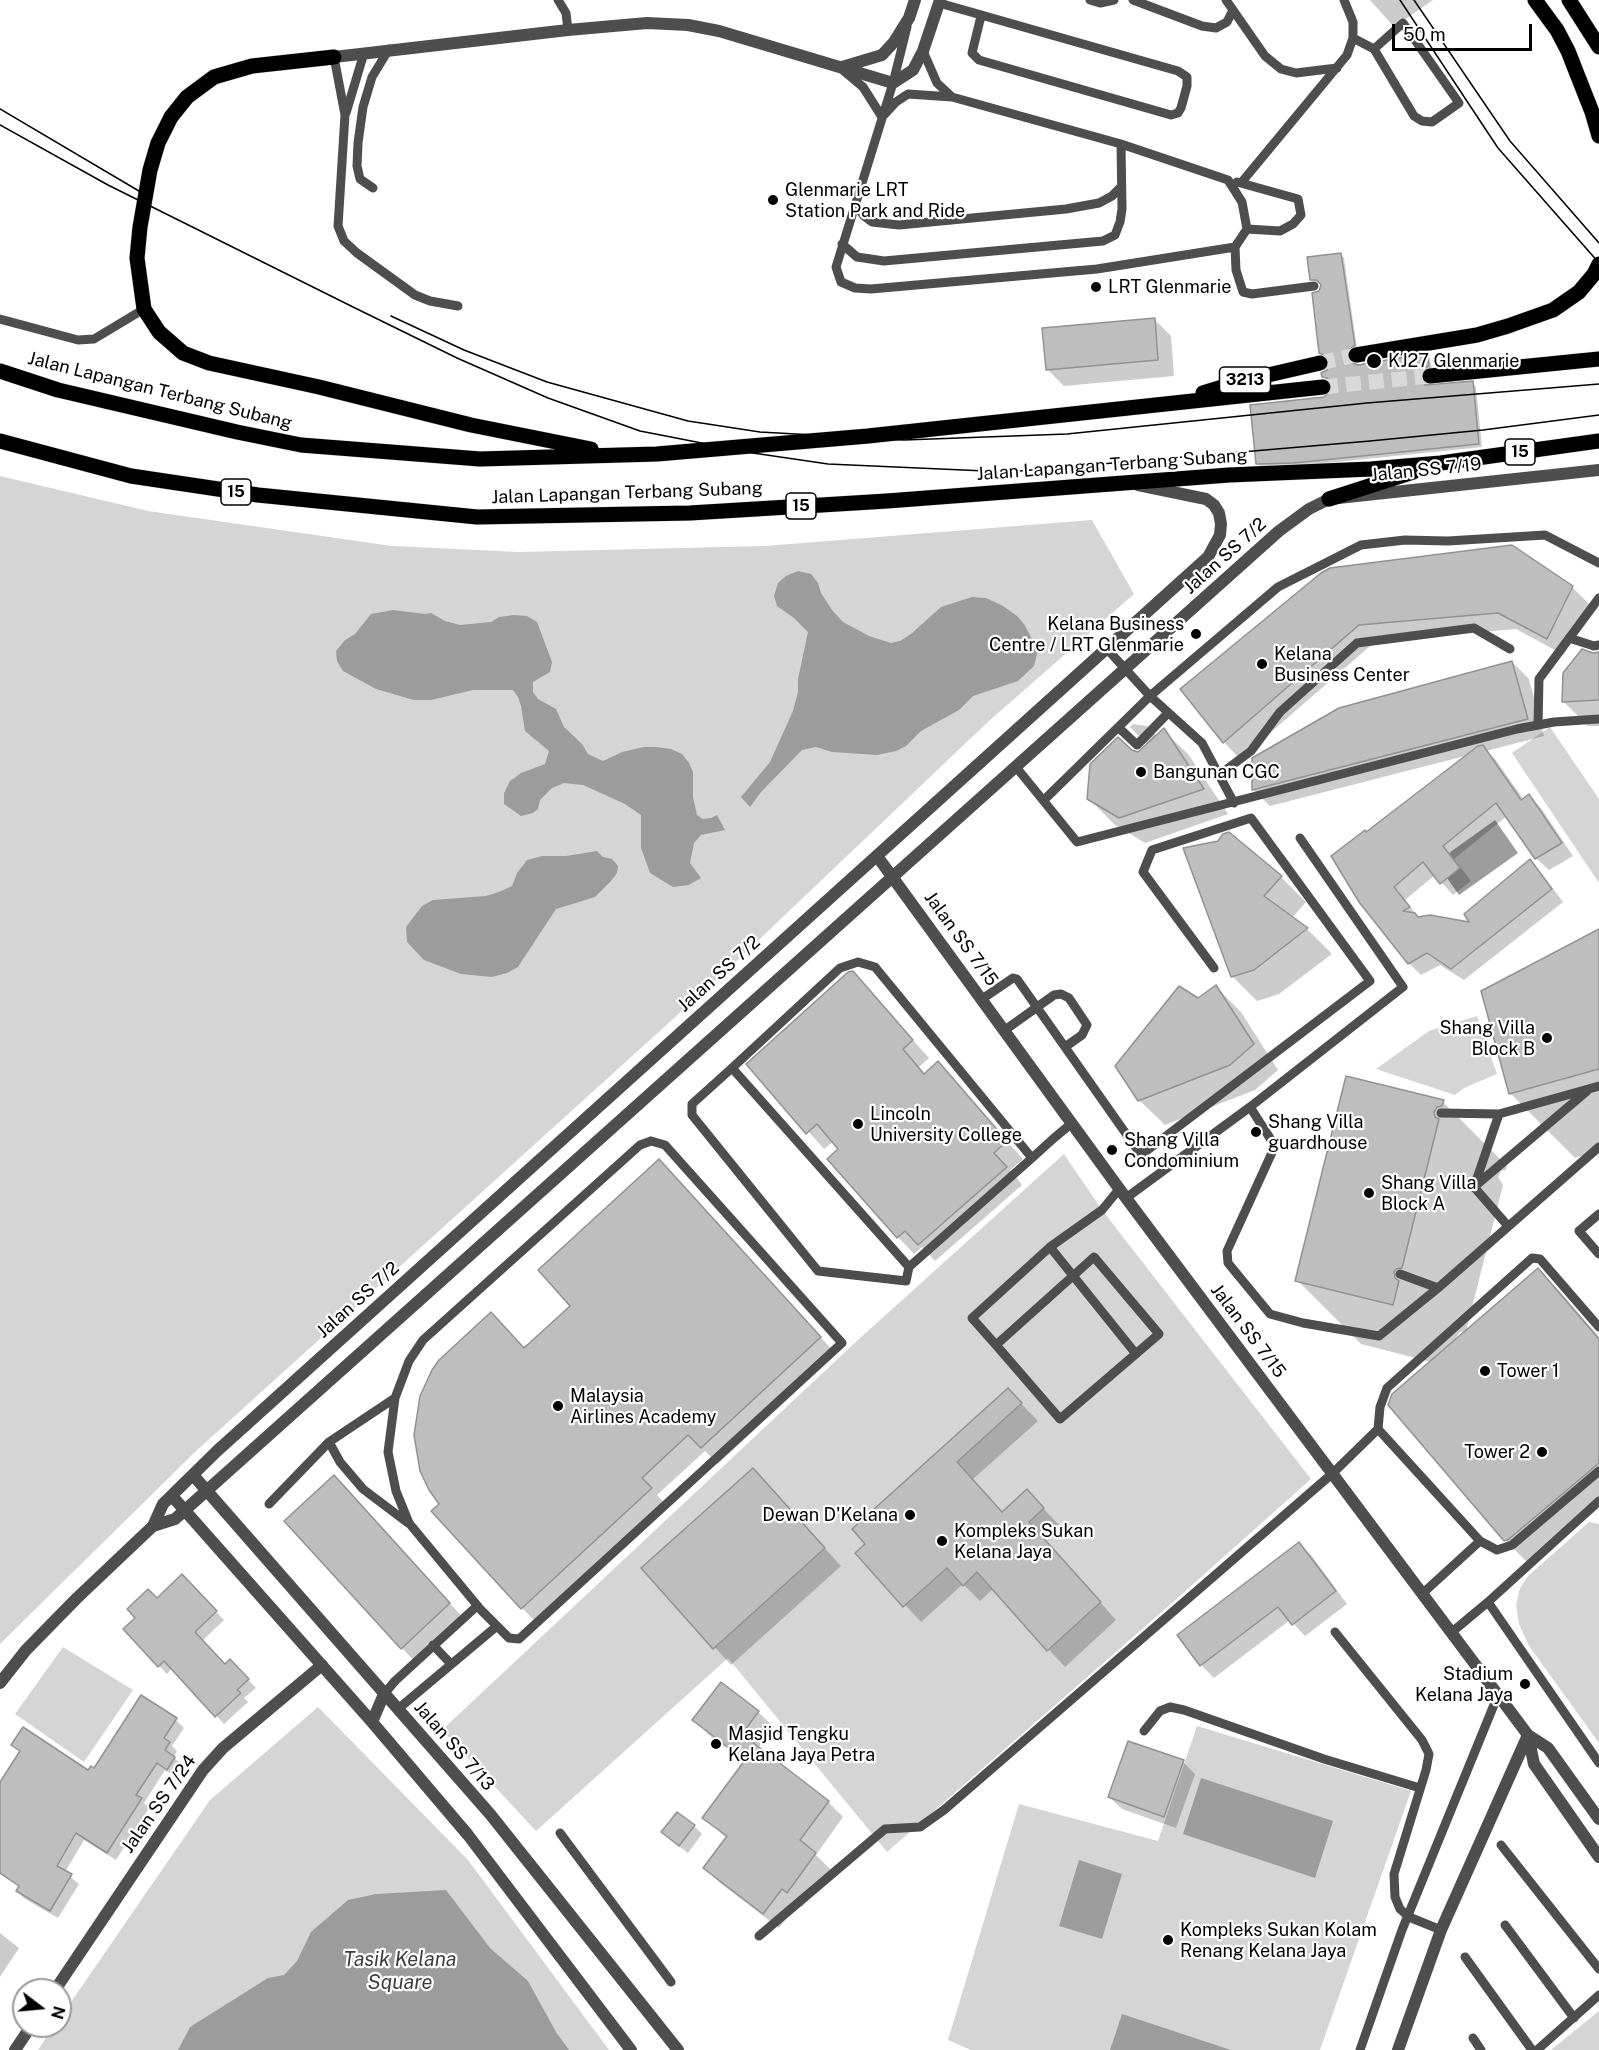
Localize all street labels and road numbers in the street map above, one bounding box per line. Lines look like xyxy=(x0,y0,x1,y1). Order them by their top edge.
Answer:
street label: Jalan Lapangan Terbang Subang xyxy=(26,348,294,434)
road number: 3213 xyxy=(1220,367,1270,393)
road number: 15 xyxy=(1505,439,1535,465)
street label: Jalan Lapangan Terbang Subang xyxy=(976,445,1248,485)
street label: Jalan SS 7/19 xyxy=(1370,453,1482,487)
street label: Jalan Lapangan Terbang Subang xyxy=(491,477,763,509)
road number: 15 xyxy=(221,479,251,505)
road number: 15 xyxy=(786,493,816,519)
street label: Jalan SS 7/2 xyxy=(1179,513,1271,599)
street label: Jalan SS 7/15 xyxy=(919,888,1003,990)
street label: Jalan SS 7/2 xyxy=(673,931,765,1017)
street label: Jalan SS 7/2 xyxy=(312,1257,404,1343)
street label: Jalan SS 7/15 xyxy=(1206,1280,1290,1382)
street label: Jalan SS 7/13 xyxy=(409,1697,499,1795)
street label: Jalan SS 7/24 xyxy=(117,1751,201,1857)

